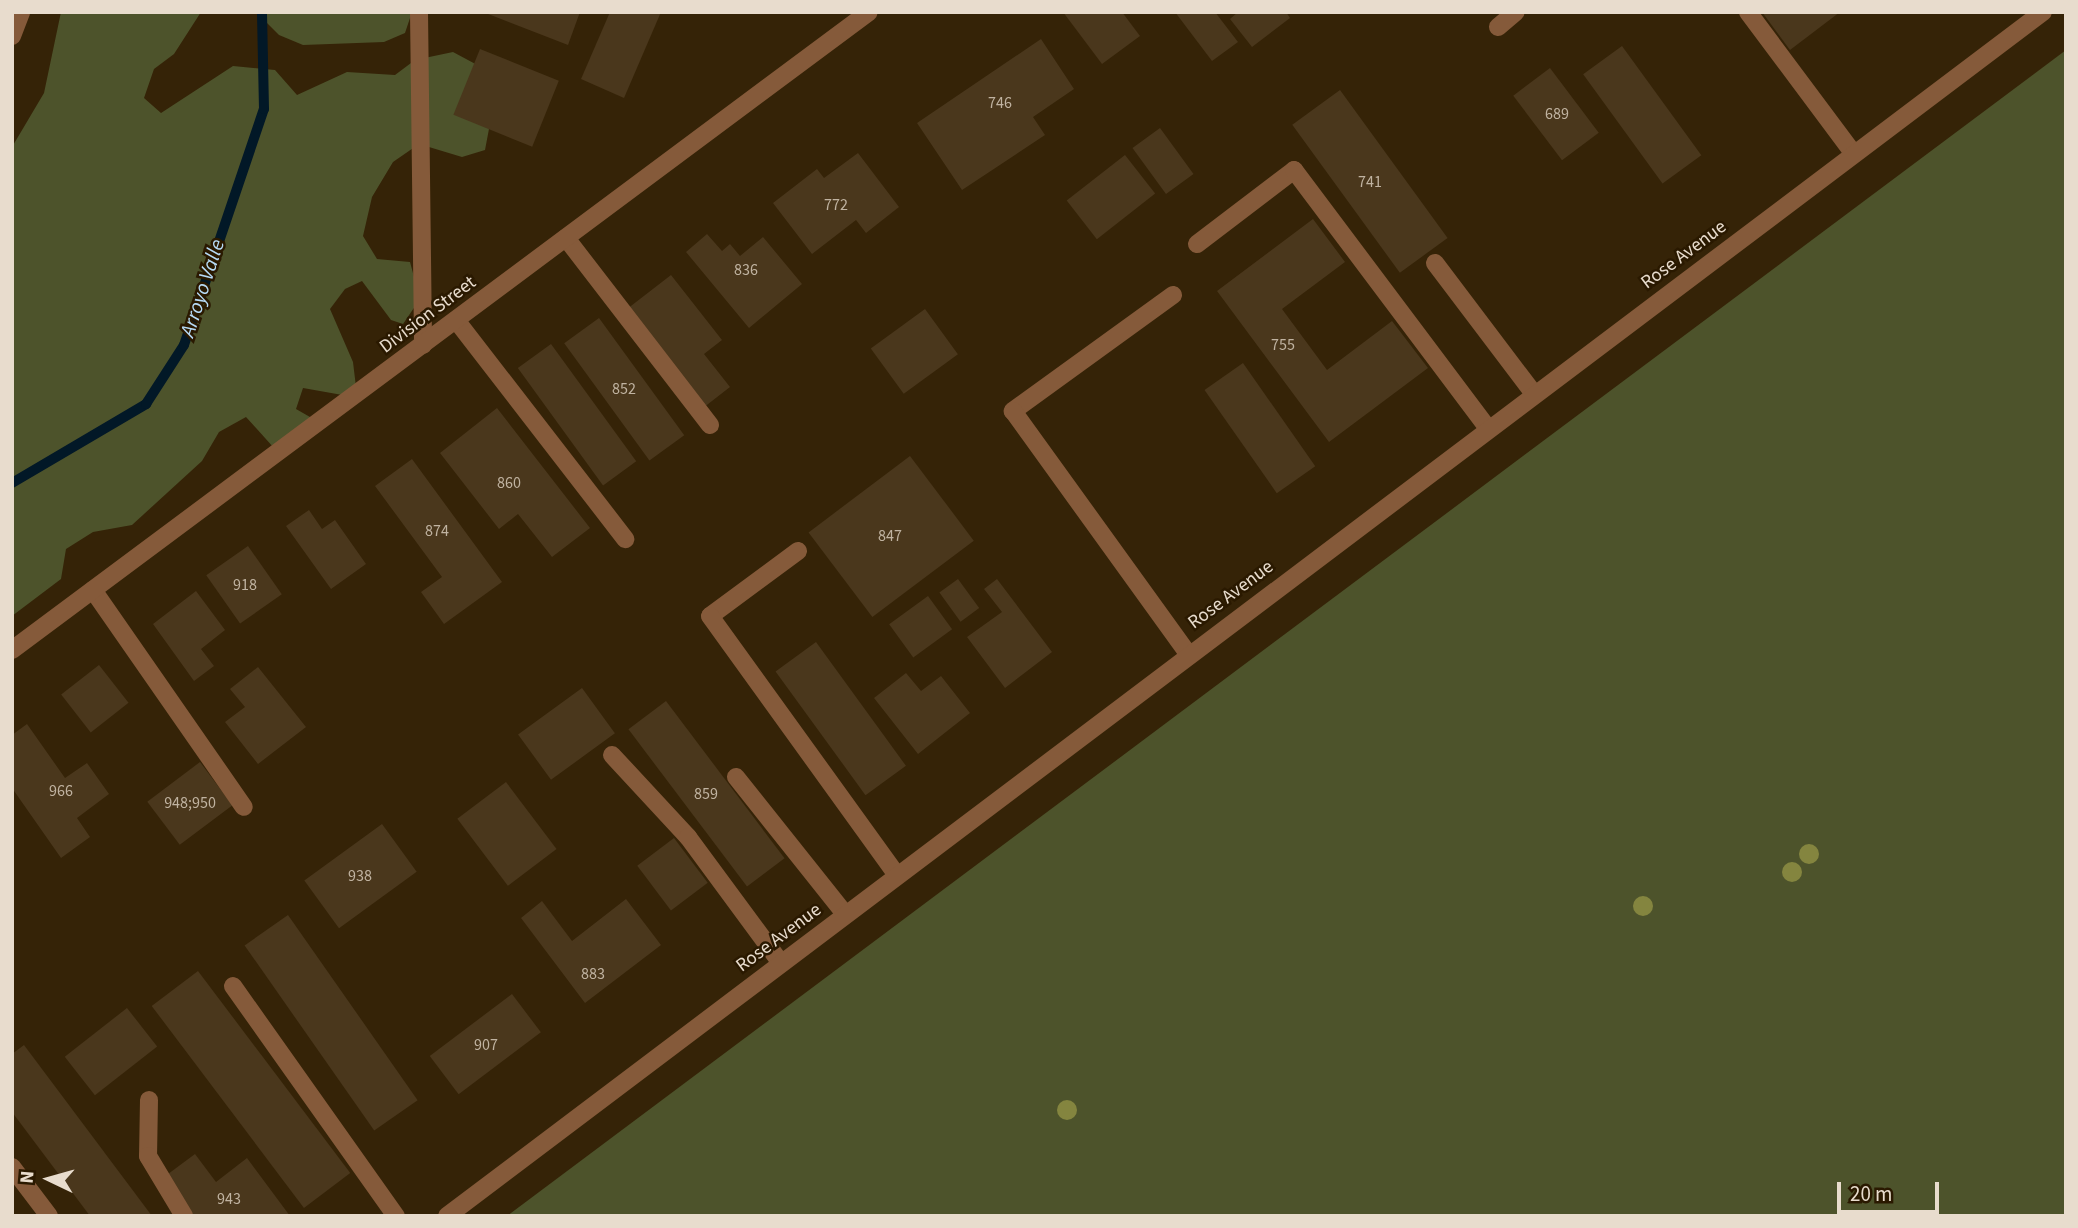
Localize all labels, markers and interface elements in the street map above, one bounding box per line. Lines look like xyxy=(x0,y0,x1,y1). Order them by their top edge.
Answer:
house number: 746 xyxy=(988,93,1012,113)
house number: 689 xyxy=(1545,104,1569,124)
house number: 741 xyxy=(1358,172,1382,192)
house number: 772 xyxy=(824,195,848,215)
street label: Rose Avenue xyxy=(1637,216,1731,294)
water label: Arroyo Valle xyxy=(174,236,230,340)
house number: 836 xyxy=(734,260,758,280)
street label: Division Street xyxy=(375,271,481,359)
house number: 755 xyxy=(1271,335,1295,355)
house number: 852 xyxy=(612,379,636,399)
house number: 860 xyxy=(497,473,521,493)
house number: 874 xyxy=(425,521,449,541)
house number: 847 xyxy=(878,526,902,546)
street label: Rose Avenue xyxy=(1184,556,1278,634)
house number: 918 xyxy=(233,575,257,595)
house number: 966 xyxy=(49,781,73,801)
house number: 859 xyxy=(694,784,718,804)
house number: 948;950 xyxy=(164,793,216,813)
house number: 938 xyxy=(348,866,372,886)
street label: Rose Avenue xyxy=(732,899,826,977)
house number: 883 xyxy=(581,964,605,984)
house number: 907 xyxy=(474,1035,498,1055)
north arrow xyxy=(14,1144,84,1214)
scale bar xyxy=(1840,1168,1941,1212)
text: N xyxy=(14,1170,42,1185)
text: 20 m xyxy=(1850,1179,1892,1209)
house number: 943 xyxy=(217,1189,241,1209)

